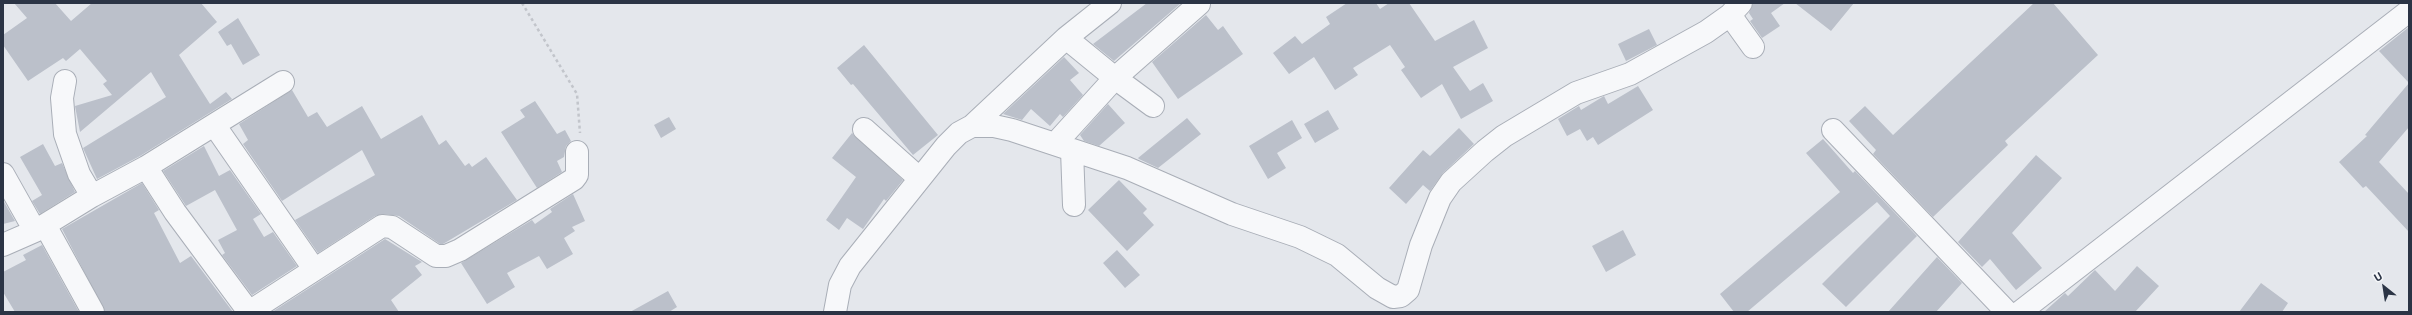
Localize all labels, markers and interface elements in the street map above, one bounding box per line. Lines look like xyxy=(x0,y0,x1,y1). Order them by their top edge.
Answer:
north arrow xyxy=(2364,267,2404,307)
text: U xyxy=(2371,269,2384,284)

